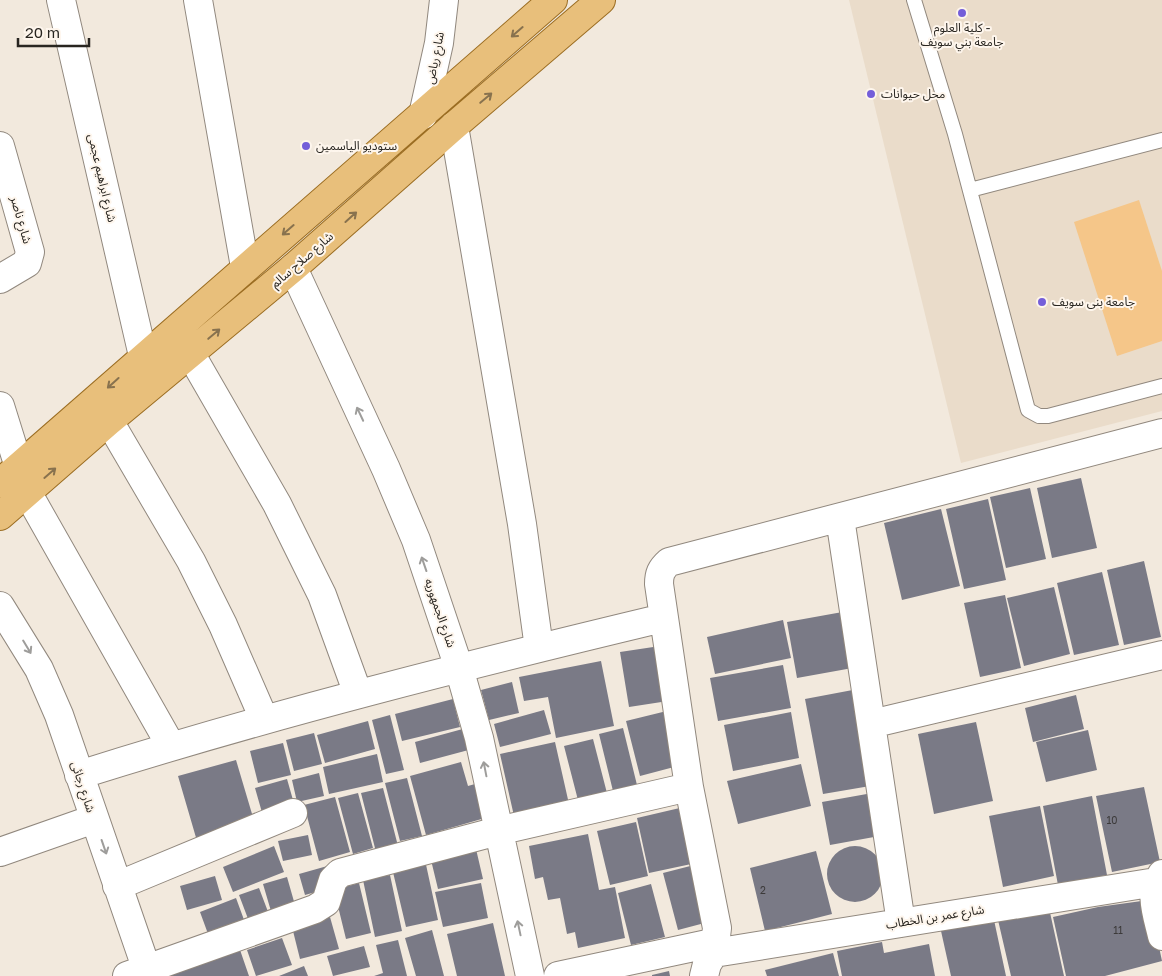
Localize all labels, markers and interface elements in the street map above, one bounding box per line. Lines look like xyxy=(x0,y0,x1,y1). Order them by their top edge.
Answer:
marker: كلية العلوم - جامعة بني سويف xyxy=(956,7,968,19)
scale bar xyxy=(18,15,89,47)
place label: كلية العلوم - جامعة بني سويف xyxy=(921,20,1003,52)
text: 20 m xyxy=(25,23,60,41)
one-way arrow xyxy=(510,26,523,38)
street label: شارع رياض xyxy=(422,30,449,86)
place label: محل حيوانات xyxy=(881,86,945,101)
marker: محل حيوانات xyxy=(865,88,877,100)
one-way arrow xyxy=(480,93,493,104)
street label: شارع ابراهيم عجمى xyxy=(83,132,120,224)
place label: ستوديو الياسمين xyxy=(316,138,397,153)
marker: ستوديو الياسمين xyxy=(300,140,312,152)
street label: شارع ناصر xyxy=(5,193,35,246)
one-way arrow xyxy=(344,211,357,223)
one-way arrow xyxy=(282,224,295,235)
street label: شارع صلاح سالم xyxy=(267,228,337,292)
place label: جامعة بنى سويف xyxy=(1052,294,1135,309)
marker: جامعة بنى سويف xyxy=(1036,296,1048,308)
one-way arrow xyxy=(207,328,220,339)
one-way arrow xyxy=(107,377,120,389)
one-way arrow xyxy=(355,407,365,422)
one-way arrow xyxy=(43,467,56,478)
one-way arrow xyxy=(418,556,428,572)
street label: شارع الجمهوريه xyxy=(420,576,459,650)
one-way arrow xyxy=(22,640,32,654)
street label: شارع رجائى xyxy=(66,759,99,815)
one-way arrow xyxy=(480,762,490,778)
house number: 10 xyxy=(1106,814,1118,826)
one-way arrow xyxy=(99,839,109,855)
house number: 2 xyxy=(760,884,766,896)
street label: شارع عمر بن الخطاب xyxy=(885,901,986,934)
one-way arrow xyxy=(514,921,523,937)
house number: 11 xyxy=(1113,924,1123,936)

